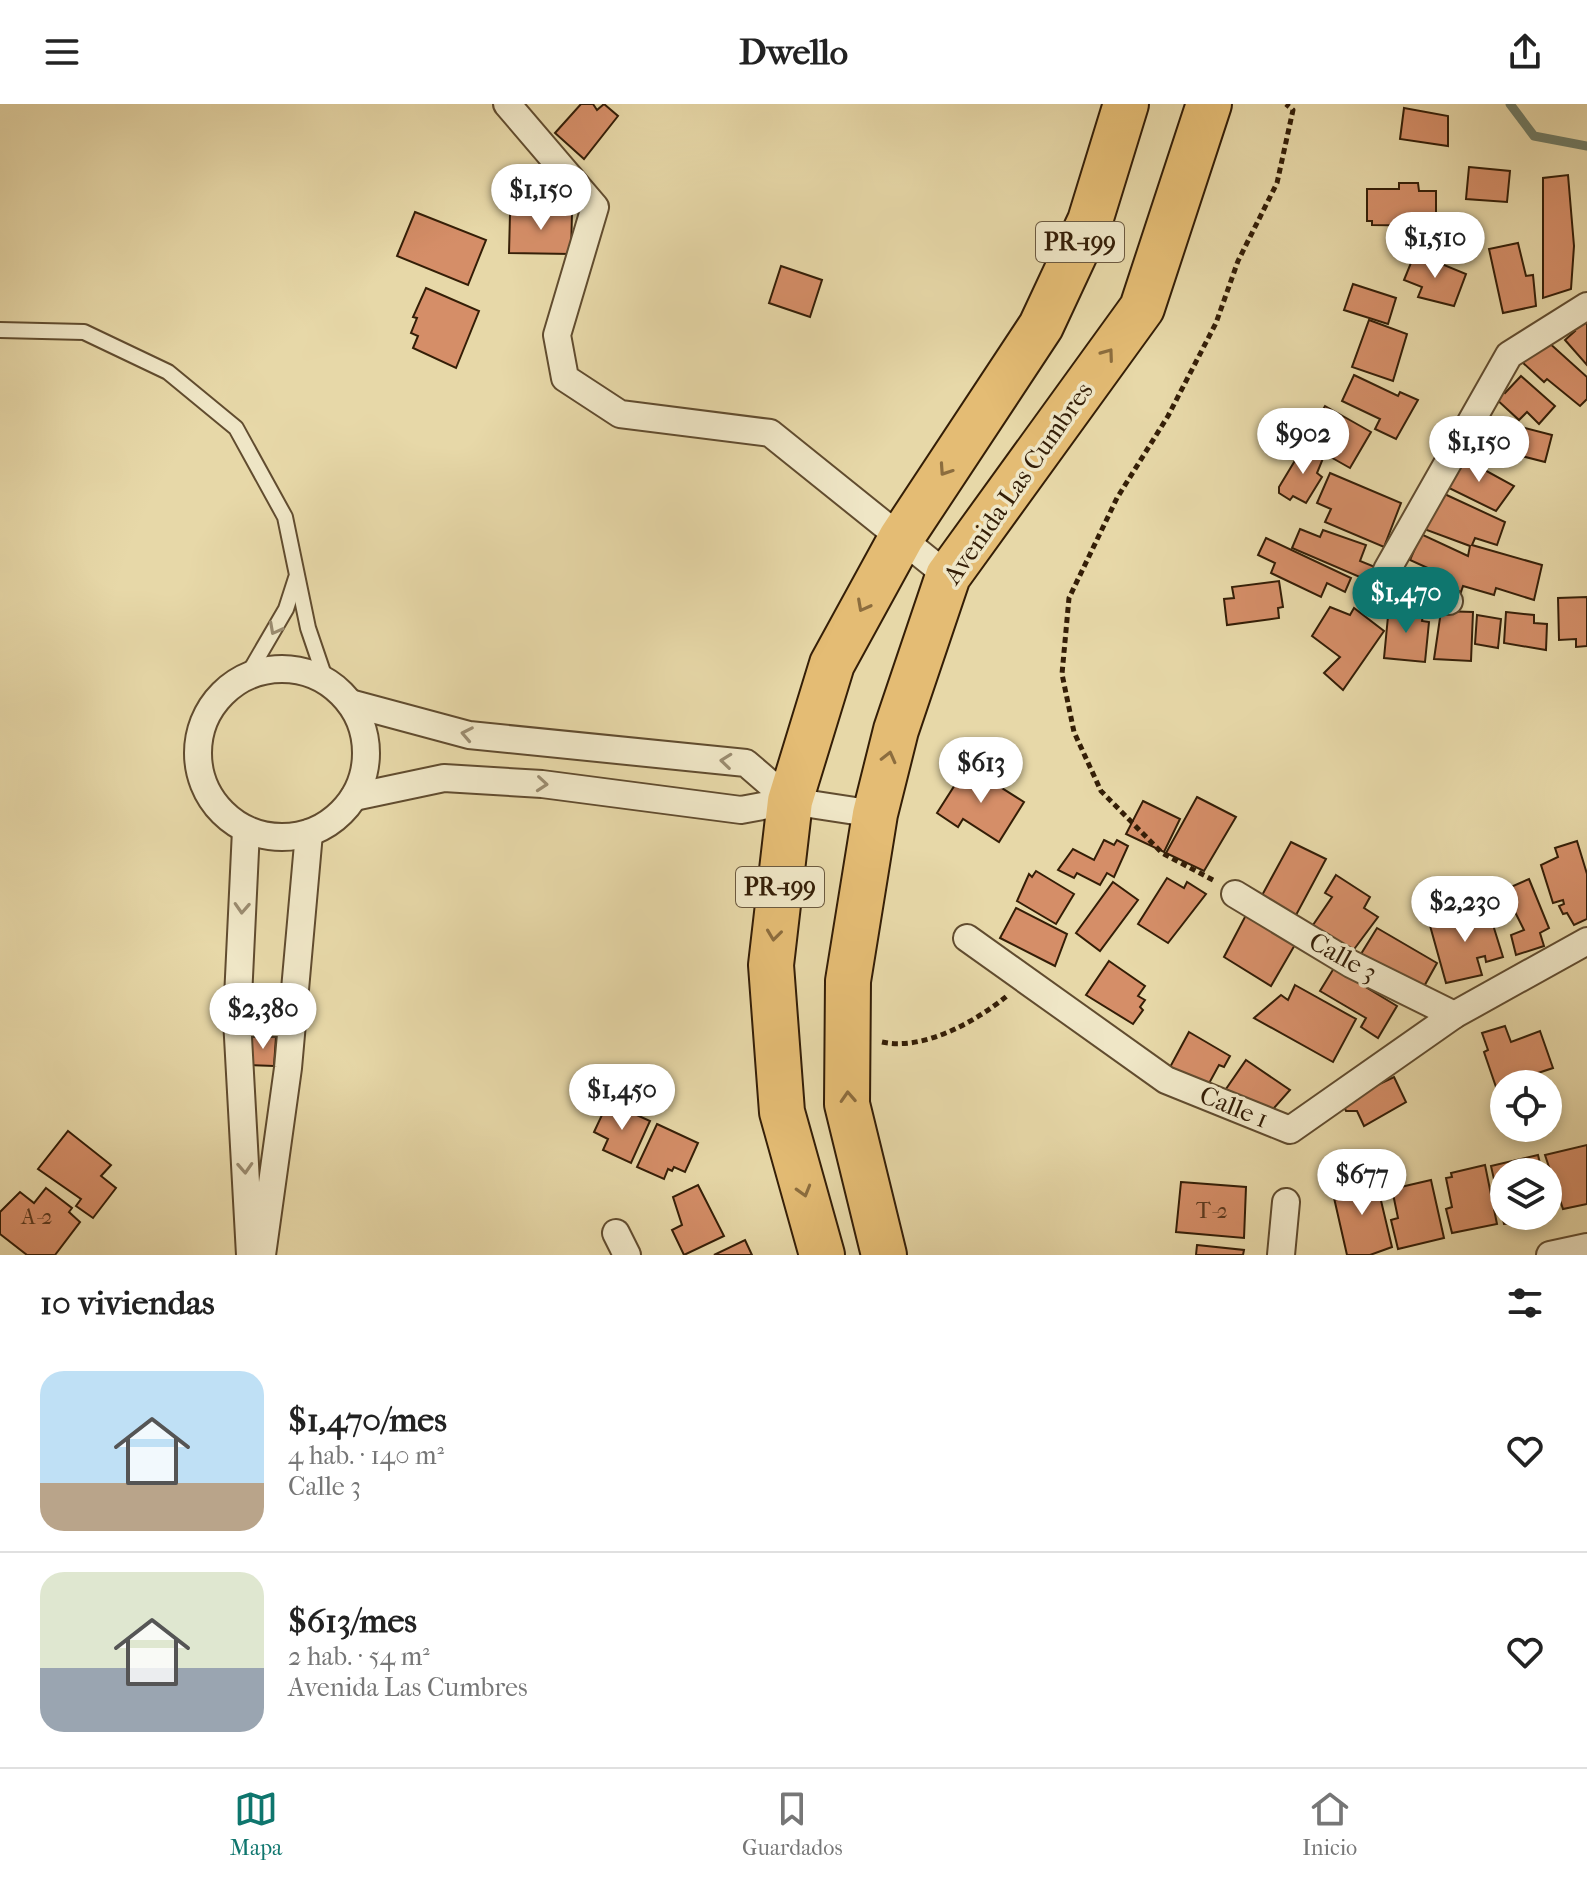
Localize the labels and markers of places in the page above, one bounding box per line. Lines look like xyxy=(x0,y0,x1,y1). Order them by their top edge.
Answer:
pin: $1,150 xyxy=(476,164,606,232)
pin: $1,510 xyxy=(1370,212,1500,280)
pin: $902 xyxy=(1256,408,1350,476)
pin: $1,150 xyxy=(1414,416,1544,484)
pin: $1,470 xyxy=(1341,567,1471,635)
pin: $613 xyxy=(934,737,1028,805)
pin: $2,230 xyxy=(1400,876,1530,944)
pin: $2,380 xyxy=(198,983,328,1051)
pin: $1,450 xyxy=(557,1064,687,1132)
pin: $677 xyxy=(1315,1149,1409,1217)

